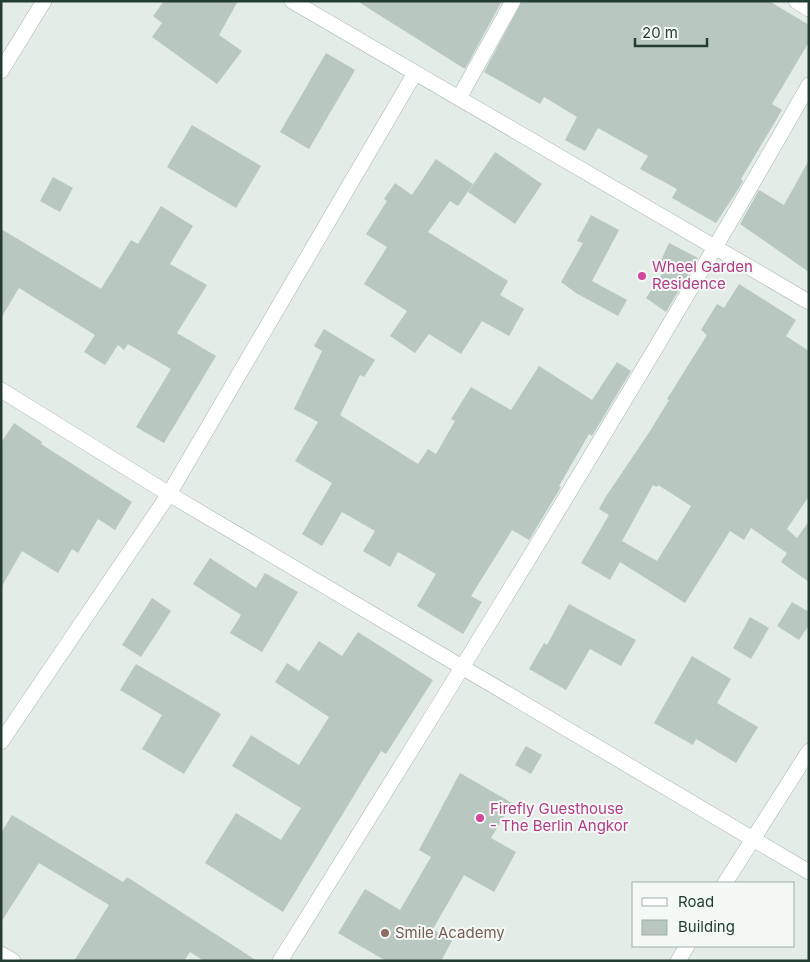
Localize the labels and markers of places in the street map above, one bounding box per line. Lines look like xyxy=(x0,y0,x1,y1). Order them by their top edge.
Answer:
place label: Wheel Garden Residence xyxy=(652,257,753,293)
marker: Wheel Garden Residence xyxy=(636,270,648,282)
place label: Firefly Guesthouse - The Berlin Angkor xyxy=(490,799,629,835)
marker: Firefly Guesthouse - The Berlin Angkor xyxy=(474,812,486,824)
place label: Smile Academy xyxy=(395,923,505,942)
marker: Smile Academy xyxy=(379,927,391,939)

